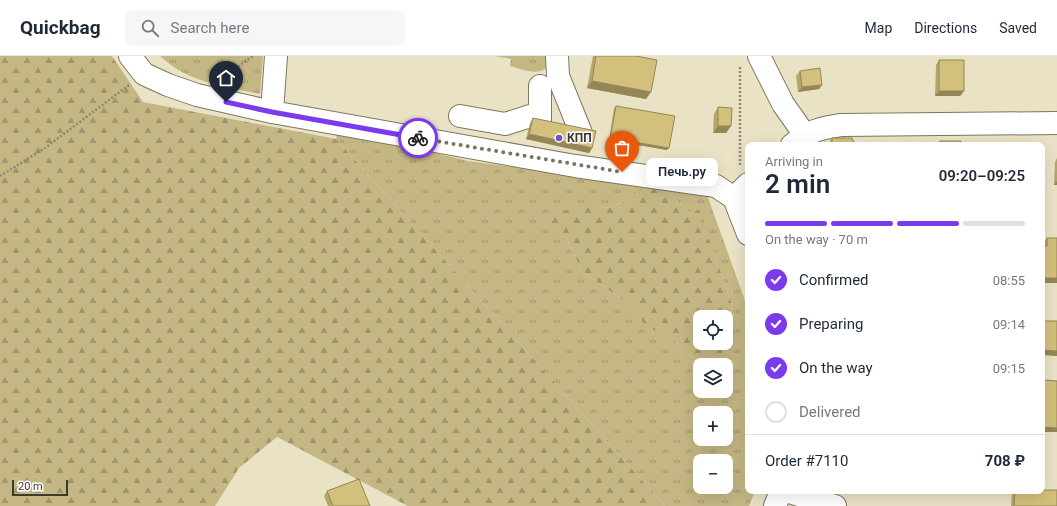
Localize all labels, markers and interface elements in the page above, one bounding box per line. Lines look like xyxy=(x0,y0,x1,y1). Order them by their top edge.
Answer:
search box xyxy=(125,10,405,46)
text: Quickbag xyxy=(20,16,101,39)
icon: search xyxy=(139,17,161,39)
text: Search here xyxy=(171,19,249,37)
text: Map xyxy=(865,20,892,36)
text: Directions xyxy=(914,20,977,36)
text: Saved xyxy=(999,20,1037,36)
pin xyxy=(209,61,243,102)
icon: home xyxy=(215,67,237,89)
courier xyxy=(398,118,438,158)
icon: bike xyxy=(407,127,429,149)
place label: КПП xyxy=(567,131,592,145)
pin xyxy=(605,131,639,172)
marker: КПП xyxy=(554,133,564,143)
icon: bag xyxy=(611,137,633,159)
text: Arriving in xyxy=(765,154,823,169)
callout: Печь.ру xyxy=(646,158,718,186)
text: Печь.ру xyxy=(658,164,706,179)
text: 09:20–09:25 xyxy=(939,167,1025,185)
text: 2 min xyxy=(765,169,830,199)
text: On the way · 70 m xyxy=(765,232,868,247)
icon: check xyxy=(765,269,787,291)
text: Confirmed xyxy=(799,271,869,289)
text: 08:55 xyxy=(993,273,1025,288)
map controls xyxy=(693,310,733,494)
button: locate xyxy=(693,310,733,350)
icon: check xyxy=(765,313,787,335)
text: Preparing xyxy=(799,315,863,333)
text: 09:14 xyxy=(993,317,1025,332)
icon: check xyxy=(765,357,787,379)
button: layers xyxy=(693,358,733,398)
text: On the way xyxy=(799,359,873,377)
text: 09:15 xyxy=(993,361,1025,376)
text: Delivered xyxy=(799,403,861,421)
button: + xyxy=(693,406,733,446)
text: Order #7110 xyxy=(765,452,848,470)
text: 708 ₽ xyxy=(985,452,1025,470)
button: − xyxy=(693,454,733,494)
scale bar xyxy=(12,478,68,497)
text: 20 m xyxy=(18,480,43,493)

